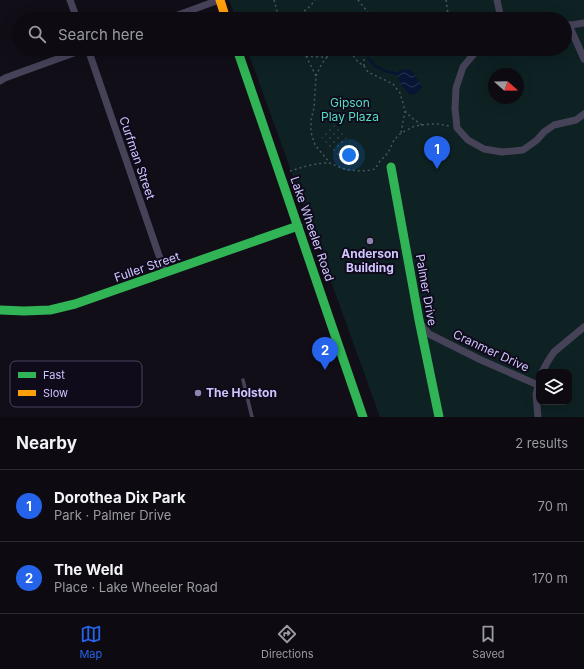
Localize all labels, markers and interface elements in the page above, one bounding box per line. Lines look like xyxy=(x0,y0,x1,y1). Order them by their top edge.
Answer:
search box xyxy=(12,12,572,56)
icon: search xyxy=(26,23,48,45)
text: Search here xyxy=(58,25,144,44)
north arrow xyxy=(488,68,524,104)
park label: Gipson Play Plaza xyxy=(321,95,379,124)
street label: Curfman Street xyxy=(116,114,159,201)
pin: 1 xyxy=(424,136,450,169)
your location xyxy=(339,145,359,165)
street label: Lake Wheeler Road xyxy=(287,174,337,283)
marker: Anderson Building xyxy=(365,236,375,246)
place label: Anderson Building xyxy=(341,246,399,275)
street label: Fuller Street xyxy=(112,248,182,285)
street label: Palmer Drive xyxy=(413,253,440,327)
street label: Cranmer Drive xyxy=(451,326,532,375)
pin: 2 xyxy=(312,337,338,370)
legend xyxy=(10,361,142,407)
text: Fast xyxy=(43,368,65,382)
map controls xyxy=(536,369,572,405)
button: layers xyxy=(536,369,572,405)
place label: The Holston xyxy=(206,385,277,400)
text: Slow xyxy=(43,386,68,400)
marker: The Holston xyxy=(193,388,203,398)
text: Nearby xyxy=(16,433,77,453)
text: 2 results xyxy=(515,435,568,451)
text: Dorothea Dix Park xyxy=(54,488,186,507)
text: 1 xyxy=(26,498,32,514)
text: 70 m xyxy=(538,498,568,514)
text: Park · Palmer Drive xyxy=(54,507,171,523)
text: The Weld xyxy=(54,560,123,579)
text: 2 xyxy=(25,570,33,586)
text: 170 m xyxy=(532,570,568,586)
text: Place · Lake Wheeler Road xyxy=(54,579,218,595)
tab: Map xyxy=(79,623,102,661)
tab: Directions xyxy=(261,623,314,661)
tab: Saved xyxy=(472,623,505,661)

